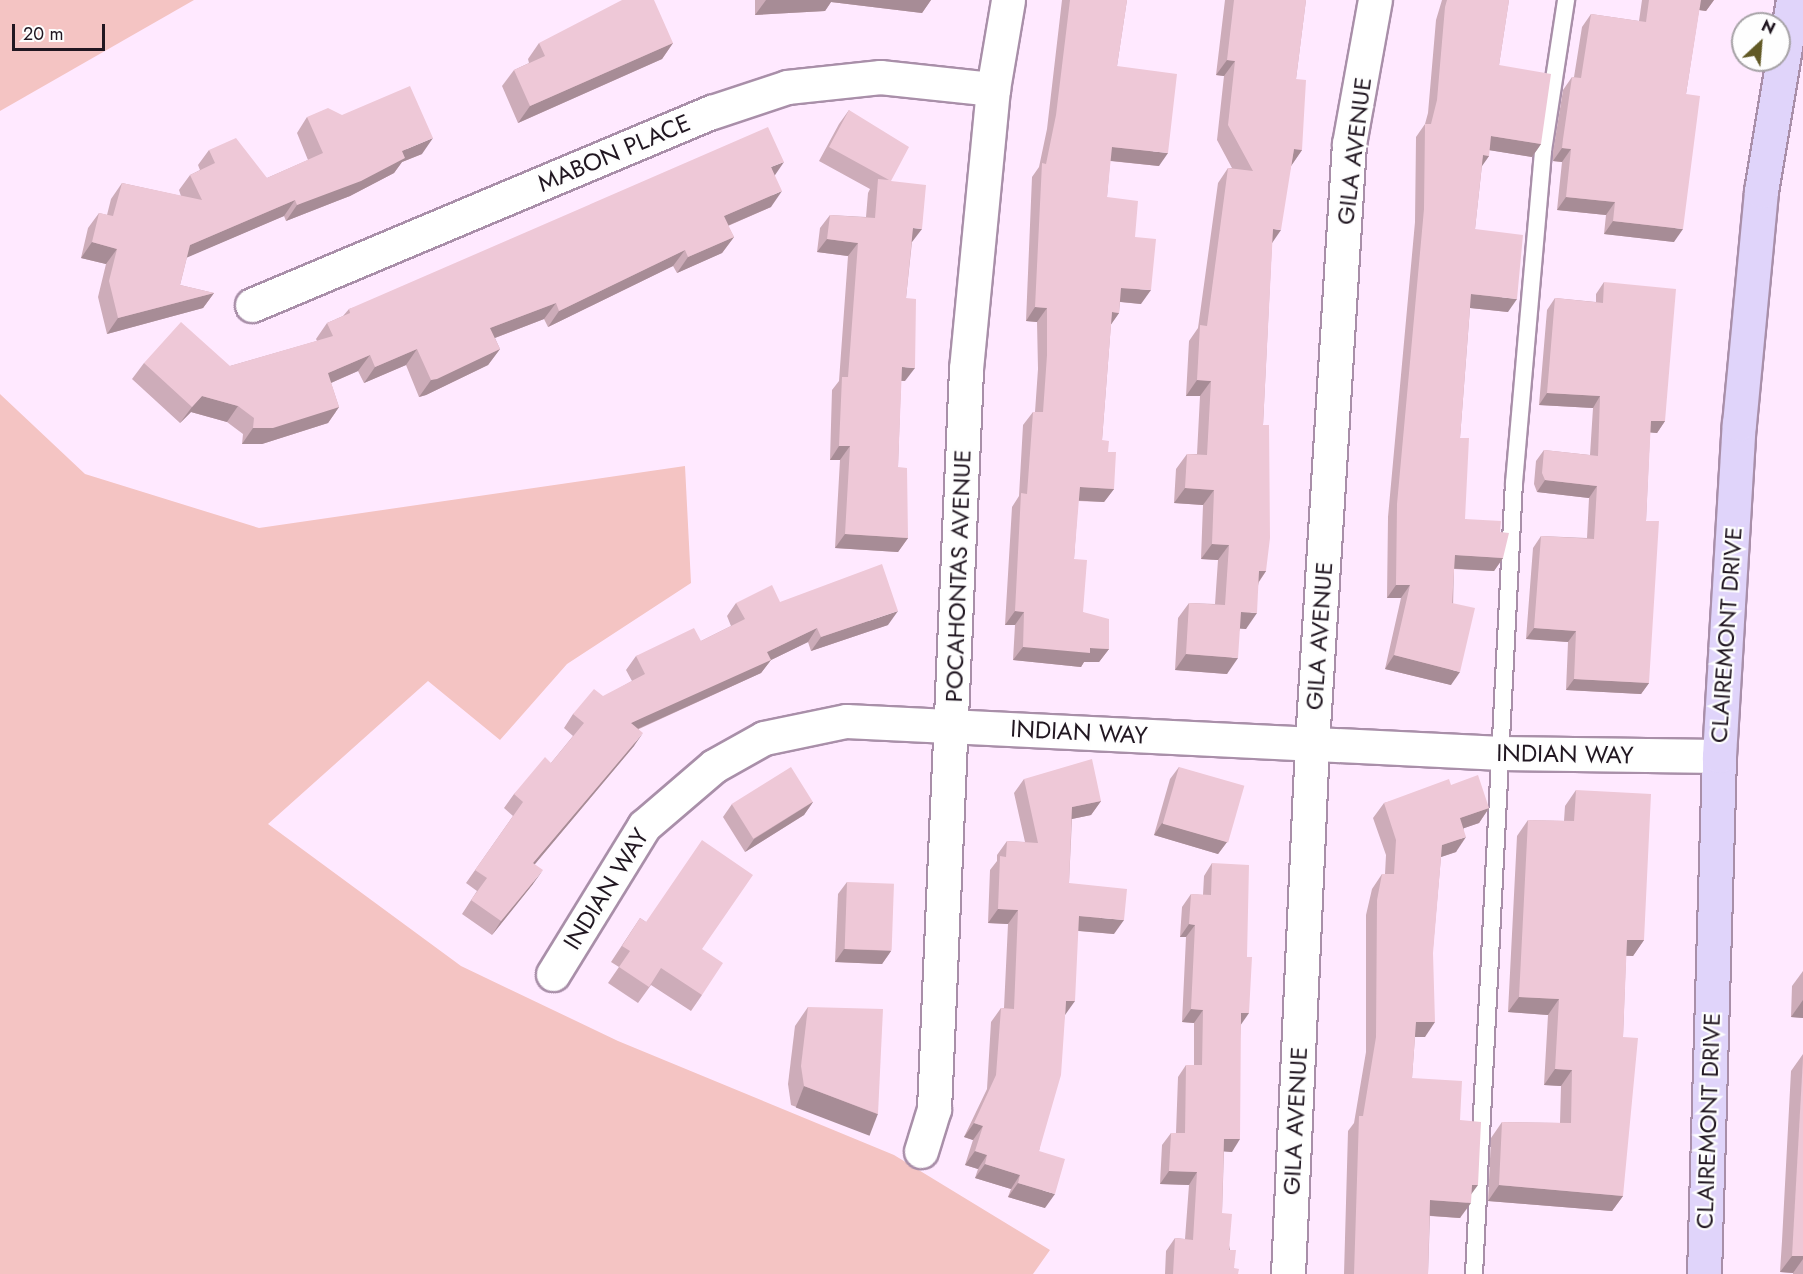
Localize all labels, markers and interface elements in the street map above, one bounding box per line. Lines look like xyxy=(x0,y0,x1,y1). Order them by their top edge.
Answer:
scale bar xyxy=(15,12,108,50)
north arrow xyxy=(1731,12,1791,72)
text: N xyxy=(1757,14,1779,40)
text: 20 m xyxy=(23,21,63,47)
street label: GILA AVENUE xyxy=(1331,76,1377,226)
street label: MABON PLACE xyxy=(533,108,695,198)
street label: POCAHONTAS AVENUE xyxy=(939,449,977,703)
street label: CLAIREMONT DRIVE xyxy=(1704,526,1748,744)
street label: GILA AVENUE xyxy=(1299,561,1339,711)
street label: INDIAN WAY xyxy=(1010,714,1148,750)
street label: INDIAN WAY xyxy=(1496,738,1634,770)
street label: INDIAN WAY xyxy=(557,823,655,955)
street label: CLAIREMONT DRIVE xyxy=(1690,1012,1726,1230)
street label: GILA AVENUE xyxy=(1277,1046,1313,1196)

